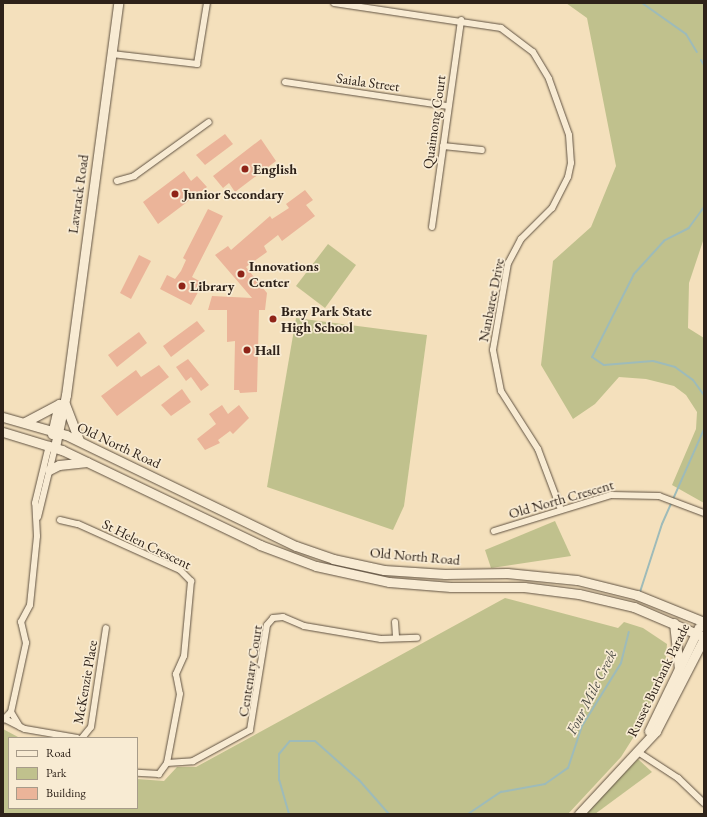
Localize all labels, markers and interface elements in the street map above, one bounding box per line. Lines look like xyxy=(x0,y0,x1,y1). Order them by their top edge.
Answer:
street label: Saiala Street xyxy=(335,69,401,95)
street label: Quaimong Court xyxy=(419,74,449,170)
street label: Lavarack Road xyxy=(64,153,92,235)
place label: English xyxy=(253,161,297,177)
marker: English xyxy=(240,164,250,174)
place label: Junior Secondary xyxy=(183,186,284,202)
marker: Junior Secondary xyxy=(170,189,180,199)
street label: Nanbaree Drive xyxy=(475,257,507,343)
place label: Innovations Center xyxy=(249,258,319,290)
marker: Innovations Center xyxy=(236,269,246,279)
place label: Library xyxy=(190,278,234,294)
marker: Library xyxy=(177,281,187,291)
place label: Bray Park State High School xyxy=(281,303,372,336)
marker: Bray Park State High School xyxy=(268,314,278,324)
place label: Hall xyxy=(255,342,280,358)
marker: Hall xyxy=(242,345,252,355)
street label: Old North Road xyxy=(75,418,163,472)
street label: Old North Crescent xyxy=(507,476,615,522)
street label: St Helen Crescent xyxy=(100,515,194,573)
street label: Old North Road xyxy=(369,544,461,568)
street label: Russet Burbank Parade xyxy=(623,621,693,739)
street label: Centenary Court xyxy=(234,624,266,718)
street label: McKenzie Place xyxy=(69,639,101,725)
water label: Four Mile Creek xyxy=(562,647,620,737)
legend xyxy=(8,737,138,809)
text: Road xyxy=(46,745,71,761)
text: Park xyxy=(46,765,66,781)
text: Building xyxy=(46,785,86,801)

